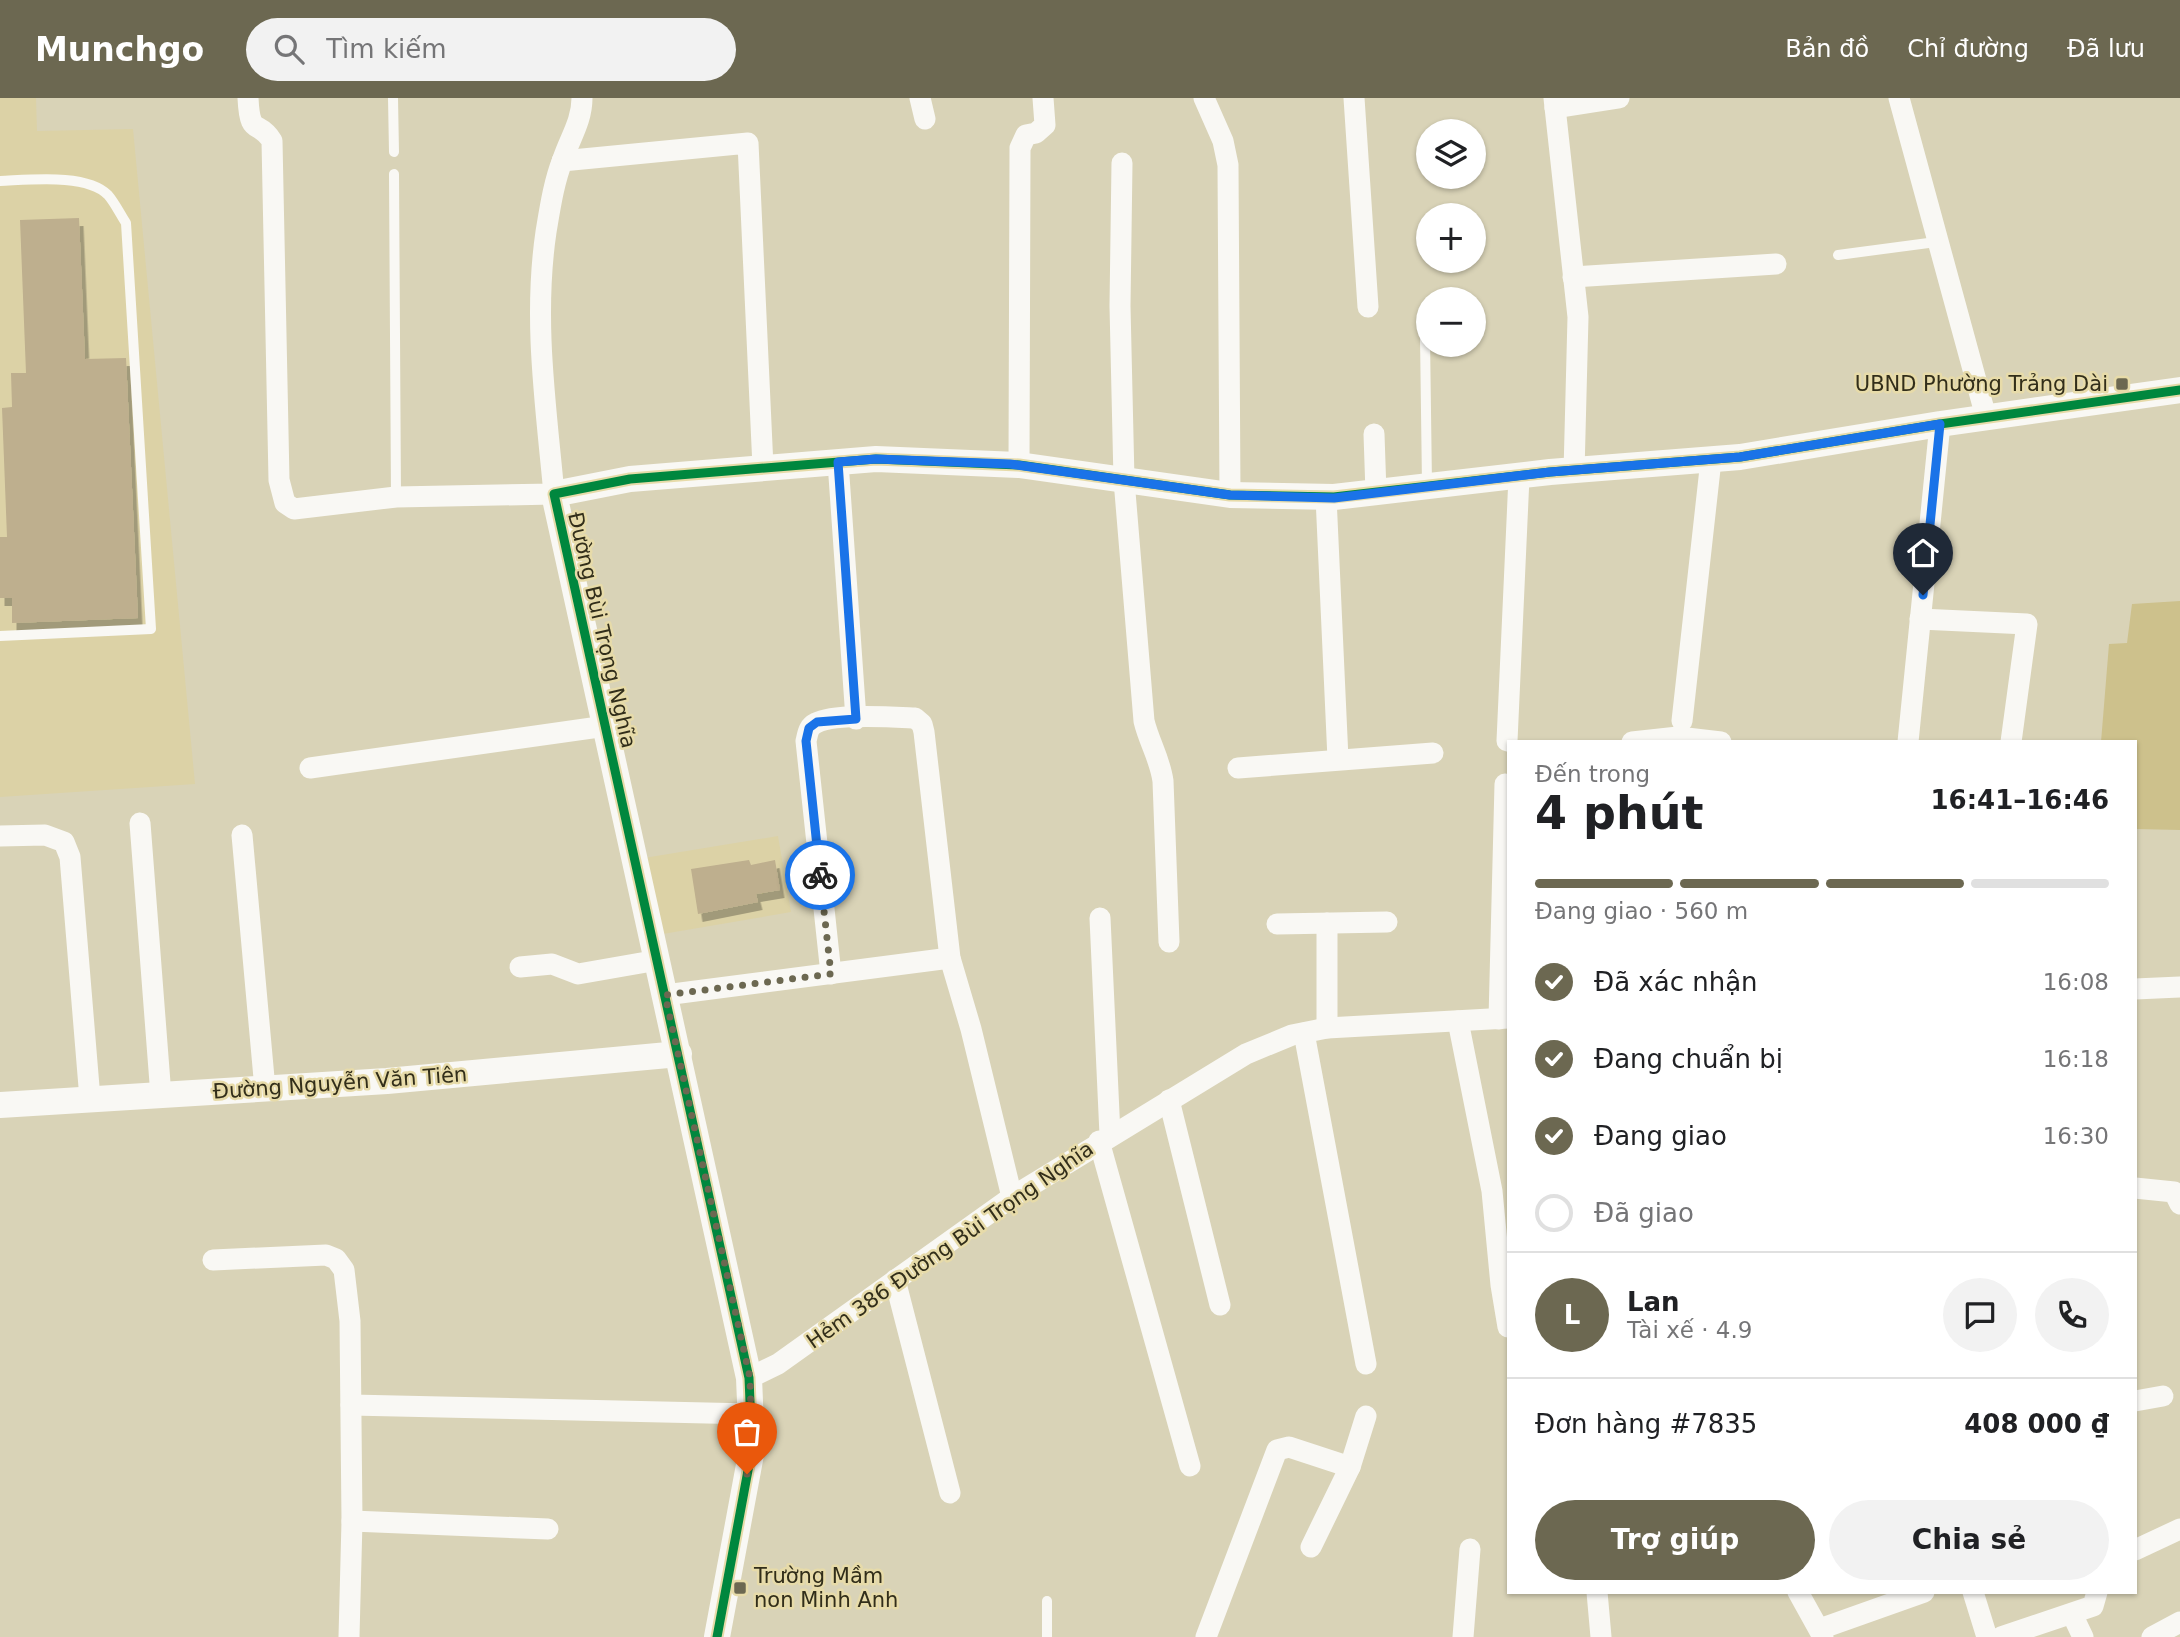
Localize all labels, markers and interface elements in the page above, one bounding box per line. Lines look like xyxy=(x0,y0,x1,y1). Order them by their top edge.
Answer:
search box xyxy=(246,18,736,81)
text: Munchgo xyxy=(35,30,204,69)
icon: search xyxy=(270,30,308,68)
text: Tìm kiếm xyxy=(326,34,447,64)
text: Bản đồ xyxy=(1785,35,1869,63)
text: Chỉ đường xyxy=(1907,35,2029,63)
text: Đã lưu xyxy=(2067,35,2145,63)
map controls xyxy=(1416,119,1486,357)
button: layers xyxy=(1416,119,1486,189)
button: + xyxy=(1416,203,1486,273)
button: − xyxy=(1416,287,1486,357)
place label: UBND Phường Trảng Dài xyxy=(1855,372,2108,396)
marker: UBND Phường Trảng Dài xyxy=(2114,376,2130,392)
street label: Đường Bùi Trọng Nghĩa xyxy=(563,510,641,750)
pin xyxy=(1893,523,1953,595)
icon: home xyxy=(1904,534,1942,572)
text: Đến trong xyxy=(1535,761,1650,787)
text: 16:41–16:46 xyxy=(1930,785,2109,815)
text: 4 phút xyxy=(1535,786,1703,840)
courier xyxy=(785,840,855,910)
icon: bike xyxy=(801,856,839,894)
text: Đang giao · 560 m xyxy=(1535,898,1748,924)
icon: check xyxy=(1535,963,1573,1001)
text: Đã xác nhận xyxy=(1594,967,1758,997)
text: 16:08 xyxy=(2043,969,2109,995)
icon: check xyxy=(1535,1040,1573,1078)
text: Đang chuẩn bị xyxy=(1594,1044,1783,1074)
text: 16:18 xyxy=(2043,1046,2109,1072)
street label: Đường Nguyễn Văn Tiên xyxy=(212,1061,468,1104)
icon: check xyxy=(1535,1117,1573,1155)
text: Đang giao xyxy=(1594,1121,1727,1151)
text: 16:30 xyxy=(2043,1123,2109,1149)
street label: Hẻm 386 Đường Bùi Trọng Nghĩa xyxy=(802,1136,1098,1354)
text: Đã giao xyxy=(1594,1198,1694,1228)
button: chat xyxy=(1943,1278,2017,1352)
button: phone xyxy=(2035,1278,2109,1352)
text: Lan xyxy=(1627,1287,1680,1317)
text: L xyxy=(1564,1300,1580,1330)
text: Tài xế · 4.9 xyxy=(1627,1317,1752,1343)
pin xyxy=(717,1402,777,1474)
text: Đơn hàng #7835 xyxy=(1535,1409,1757,1439)
text: 408 000 ₫ xyxy=(1964,1409,2109,1439)
icon: bag xyxy=(728,1413,766,1451)
button: Trợ giúp xyxy=(1535,1500,1815,1580)
button: Chia sẻ xyxy=(1829,1500,2109,1580)
place label: Trường Mầm non Minh Anh xyxy=(753,1564,898,1612)
marker: Trường Mầm non Minh Anh xyxy=(732,1580,748,1596)

